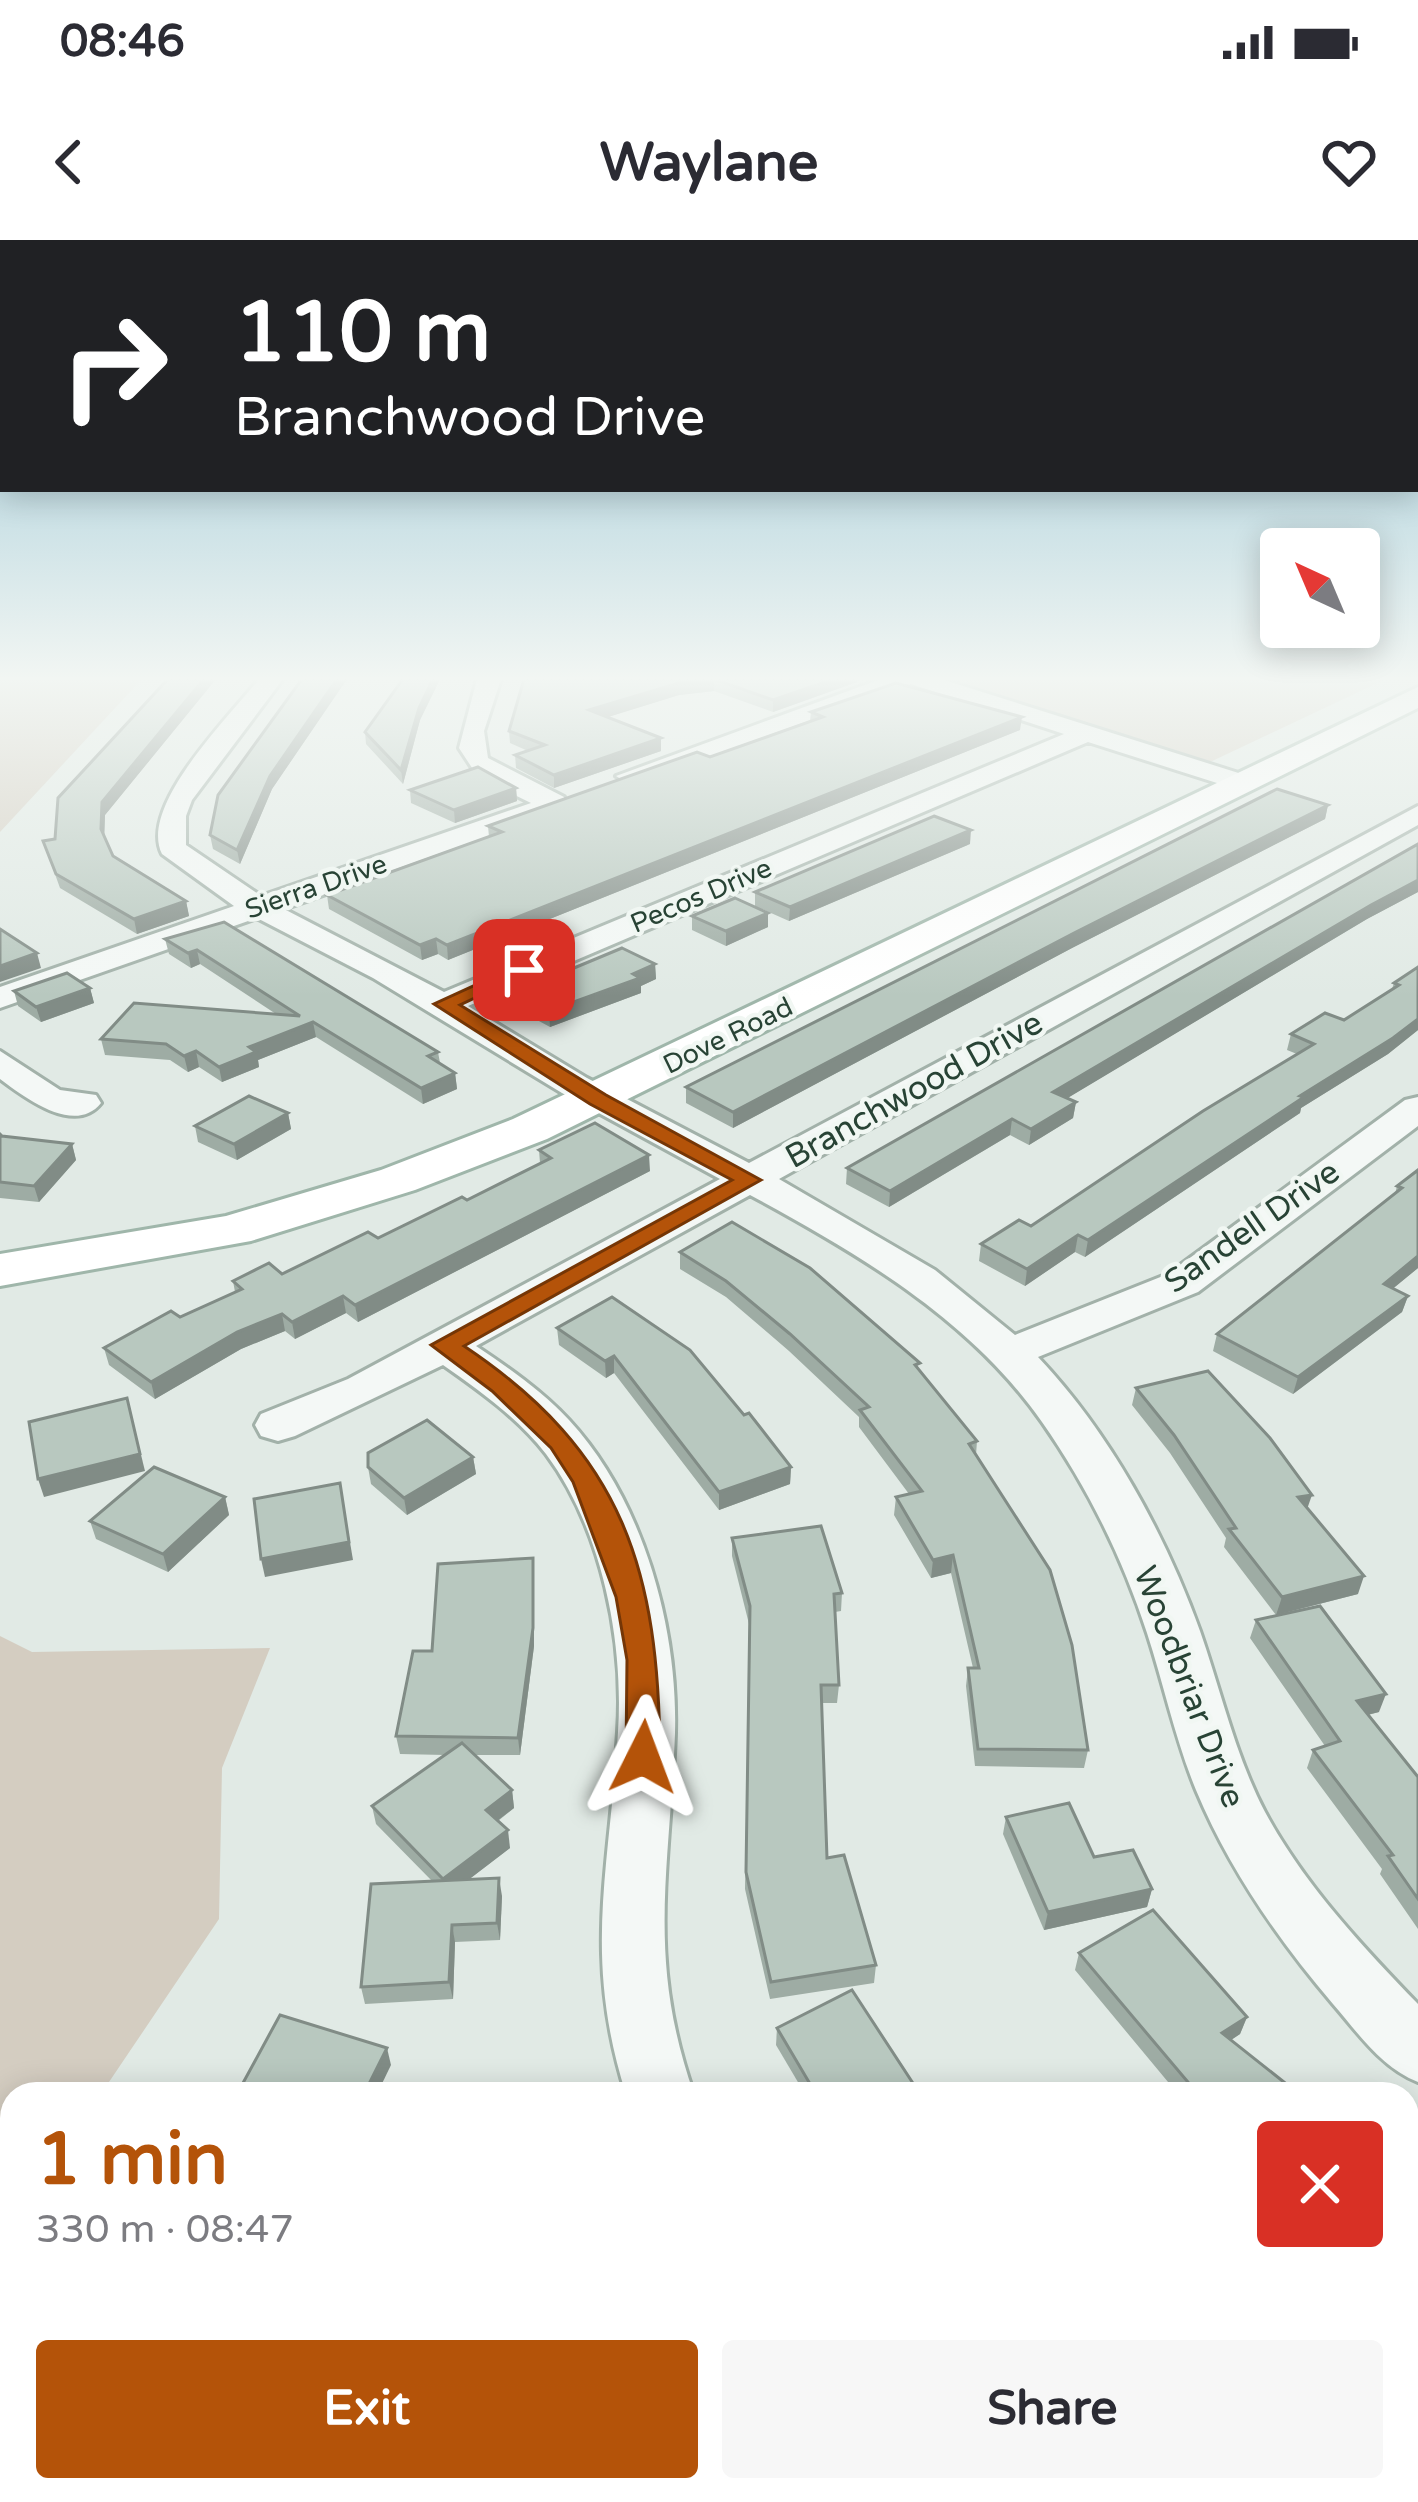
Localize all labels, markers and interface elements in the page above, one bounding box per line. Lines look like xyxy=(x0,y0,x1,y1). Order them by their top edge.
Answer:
text: 08:46 xyxy=(60,15,185,69)
icon: back xyxy=(36,129,102,195)
icon: heart xyxy=(1316,129,1382,195)
text: Waylane xyxy=(600,130,818,195)
text: 110 m xyxy=(234,283,491,384)
icon: right xyxy=(36,288,192,444)
text: Branchwood Drive xyxy=(234,385,705,450)
north arrow xyxy=(1260,528,1380,648)
map controls xyxy=(1260,528,1380,648)
street label: Sierra Drive xyxy=(241,847,391,927)
street label: Pecos Drive xyxy=(625,851,777,941)
pin xyxy=(473,919,575,1021)
icon: arrive xyxy=(491,937,557,1003)
street label: Dove Road xyxy=(658,990,798,1082)
street label: Branchwood Drive xyxy=(779,1003,1049,1177)
street label: Sandell Drive xyxy=(1157,1152,1347,1302)
street label: Woodbriar Drive xyxy=(1125,1561,1253,1813)
position arrow xyxy=(580,1694,706,1820)
text: 1 min xyxy=(36,2117,228,2204)
button: close xyxy=(1257,2121,1383,2247)
text: 330 m · 08:47 xyxy=(36,2206,294,2253)
button: Exit xyxy=(36,2340,698,2478)
button: Share xyxy=(722,2340,1383,2478)

